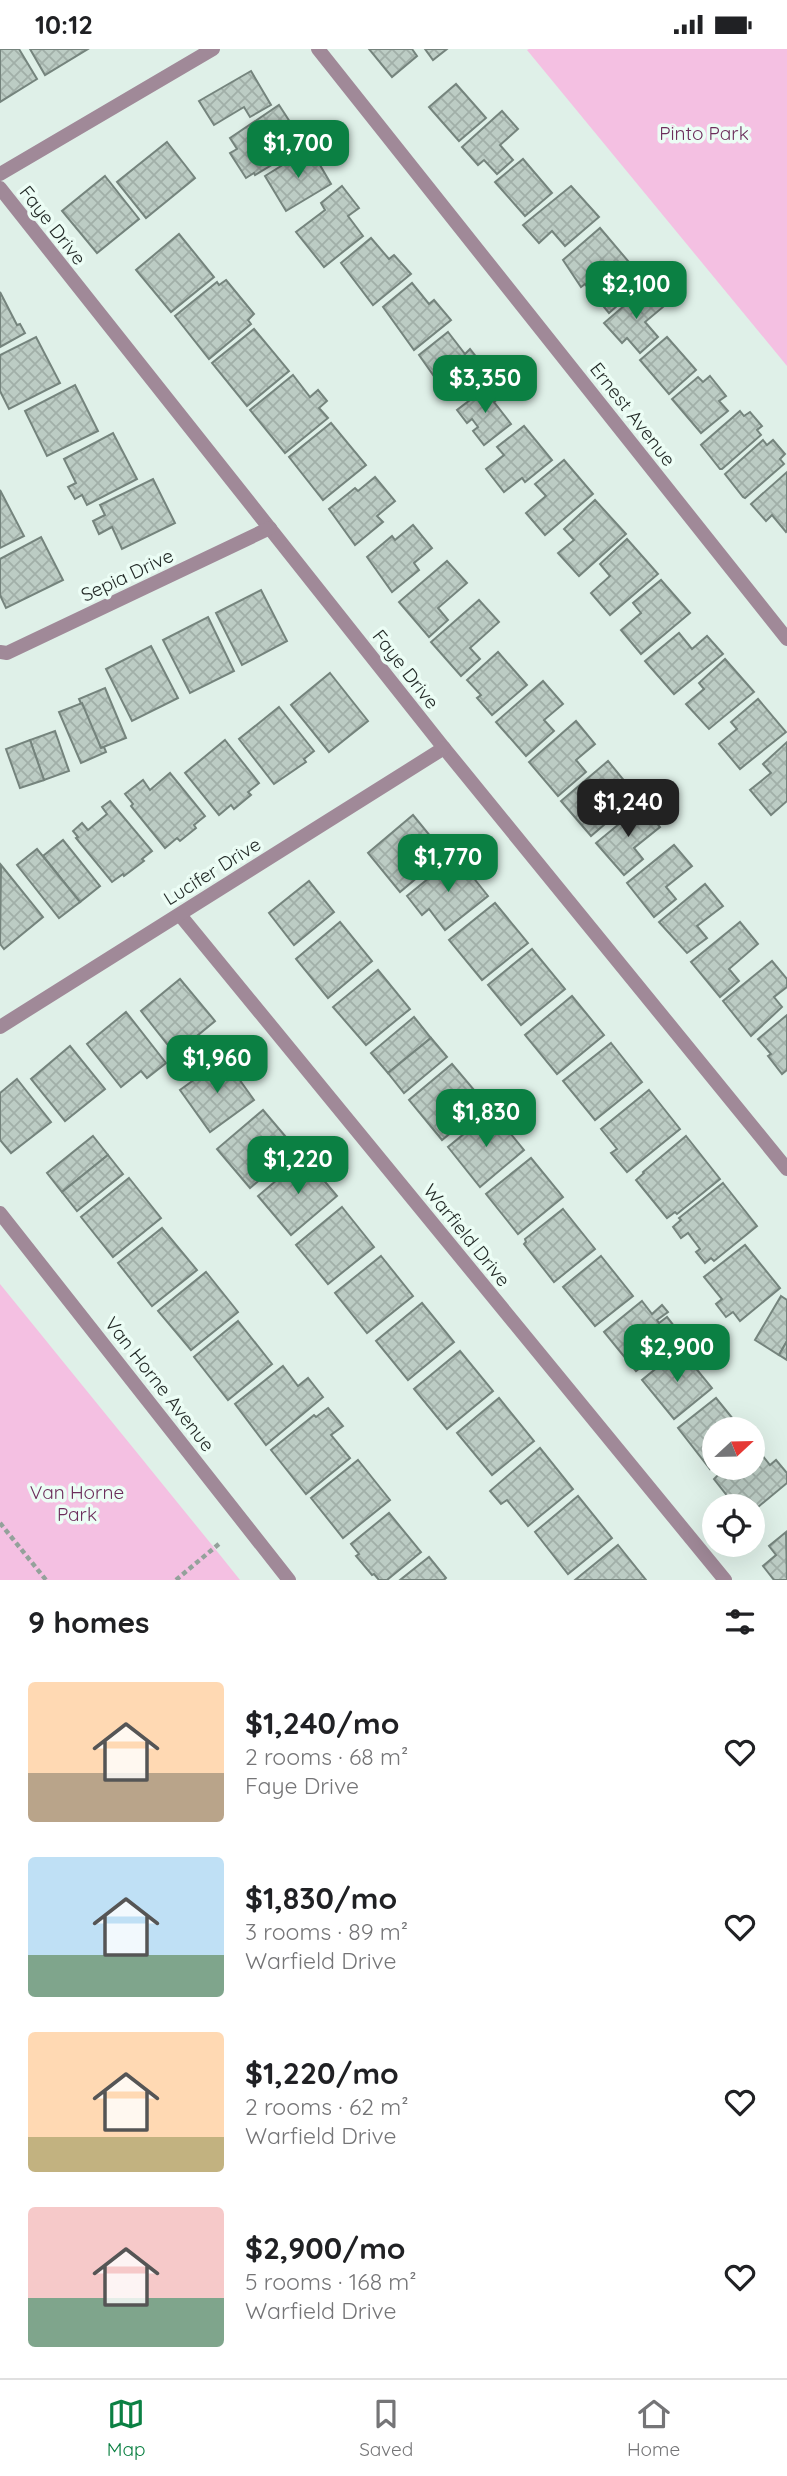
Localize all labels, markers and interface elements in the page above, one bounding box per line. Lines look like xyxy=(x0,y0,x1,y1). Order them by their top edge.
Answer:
text: 10:12 xyxy=(35,8,93,41)
pin: $1,700 xyxy=(241,121,355,180)
park label: Pinto Park xyxy=(659,121,749,145)
text: $1,700 xyxy=(263,128,333,157)
street label: Faye Drive xyxy=(15,180,91,270)
pin: $2,100 xyxy=(579,261,693,321)
text: $2,100 xyxy=(602,269,670,298)
pin: $3,350 xyxy=(428,355,542,415)
street label: Ernest Avenue xyxy=(585,357,681,471)
text: $3,350 xyxy=(449,363,521,392)
street label: Sepia Drive xyxy=(77,543,177,607)
street label: Faye Drive xyxy=(368,624,444,714)
pin: $1,240 xyxy=(571,779,685,839)
text: $1,240 xyxy=(593,787,663,816)
street label: Lucifer Drive xyxy=(159,832,265,910)
pin: $1,770 xyxy=(391,835,505,894)
text: $1,770 xyxy=(414,842,482,871)
pin: $1,960 xyxy=(160,1035,274,1095)
text: $1,960 xyxy=(183,1043,251,1072)
pin: $1,830 xyxy=(429,1089,543,1149)
text: $1,830 xyxy=(452,1097,520,1126)
pin: $1,220 xyxy=(241,1137,355,1196)
text: $1,220 xyxy=(263,1144,333,1173)
street label: Warfield Drive xyxy=(418,1179,516,1291)
street label: Van Horne Avenue xyxy=(100,1312,220,1456)
pin: $2,900 xyxy=(620,1325,734,1384)
text: $2,900 xyxy=(640,1332,714,1361)
north arrow xyxy=(702,1417,765,1481)
map controls xyxy=(702,1417,765,1557)
park label: Van Horne Park xyxy=(30,1480,124,1526)
button: locate xyxy=(702,1494,765,1557)
text: 9 homes xyxy=(28,1603,150,1641)
icon: filters xyxy=(721,1603,759,1641)
text: $1,240/mo xyxy=(245,1704,399,1742)
icon: home xyxy=(84,1710,168,1794)
icon: heart xyxy=(721,1733,759,1771)
text: 2 rooms · 68 m² xyxy=(245,1742,408,1771)
text: Faye Drive xyxy=(245,1771,359,1800)
text: $1,830/mo xyxy=(245,1879,397,1917)
icon: home xyxy=(84,1885,168,1969)
icon: heart xyxy=(721,1908,759,1946)
text: 3 rooms · 89 m² xyxy=(245,1917,408,1946)
text: Warfield Drive xyxy=(245,1946,397,1975)
text: $1,220/mo xyxy=(245,2054,399,2092)
icon: home xyxy=(84,2060,168,2144)
icon: heart xyxy=(721,2083,759,2121)
text: 2 rooms · 62 m² xyxy=(245,2092,409,2121)
text: Warfield Drive xyxy=(245,2121,397,2150)
text: $2,900/mo xyxy=(245,2229,406,2267)
icon: home xyxy=(84,2235,168,2319)
icon: heart xyxy=(721,2258,759,2296)
text: 5 rooms · 168 m² xyxy=(245,2267,417,2296)
text: Warfield Drive xyxy=(245,2296,397,2325)
tab: Map xyxy=(107,2395,146,2461)
tab: Saved xyxy=(359,2395,413,2461)
tab: Home xyxy=(627,2395,680,2461)

